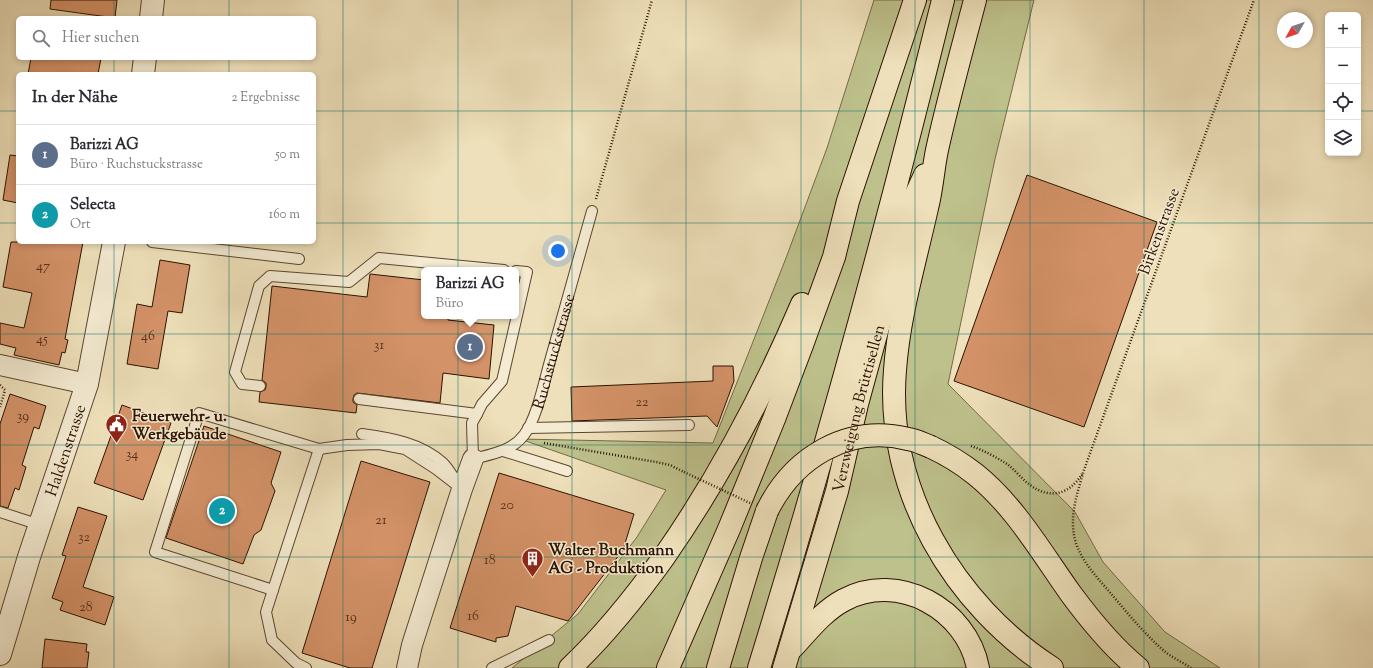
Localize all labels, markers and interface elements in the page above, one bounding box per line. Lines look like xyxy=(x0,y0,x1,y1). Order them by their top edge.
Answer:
north arrow xyxy=(1277,12,1313,48)
map controls xyxy=(1325,12,1361,156)
button: + xyxy=(1325,12,1361,48)
search box xyxy=(16,16,316,60)
icon: search xyxy=(30,27,52,49)
text: Hier suchen xyxy=(62,28,140,49)
button: − xyxy=(1325,48,1361,84)
button: locate xyxy=(1325,84,1361,120)
text: In der Nähe xyxy=(32,86,118,110)
text: 2 Ergebnisse xyxy=(231,89,300,107)
button: layers xyxy=(1325,120,1361,156)
text: Barizzi AG xyxy=(70,135,139,156)
text: 1 xyxy=(43,146,47,164)
text: 50 m xyxy=(275,146,300,164)
text: Büro · Ruchstuckstrasse xyxy=(70,156,203,174)
street label: Birkenstrasse xyxy=(1134,185,1187,279)
text: Selecta xyxy=(70,195,116,216)
text: 2 xyxy=(42,206,48,224)
text: 160 m xyxy=(269,206,300,224)
text: Ort xyxy=(70,216,90,234)
your location xyxy=(548,241,568,261)
house number: 47 xyxy=(36,257,50,277)
popup xyxy=(421,267,519,319)
text: Barizzi AG xyxy=(436,274,504,295)
street label: Ruchstuckstrasse xyxy=(528,291,582,413)
text: Büro xyxy=(436,295,463,313)
street label: Verzweigung Brüttisellen xyxy=(828,322,892,495)
house number: 46 xyxy=(141,327,155,347)
house number: 45 xyxy=(36,330,48,350)
pin: 1 xyxy=(457,332,483,362)
house number: 31 xyxy=(374,336,384,356)
house number: 22 xyxy=(635,393,649,413)
street label: Haldenstrasse xyxy=(41,402,93,500)
place label: Feuerwehr- u. Werkgebäude xyxy=(132,406,227,447)
house number: 39 xyxy=(17,407,29,427)
public building icon: Feuerwehr- u. Werkgebäude xyxy=(103,411,129,444)
house number: 34 xyxy=(126,445,138,465)
pin: 2 xyxy=(209,496,235,526)
house number: 20 xyxy=(500,496,514,516)
house number: 21 xyxy=(375,511,387,531)
house number: 32 xyxy=(78,528,91,548)
place label: Walter Buchmann AG - Produktion xyxy=(548,540,675,581)
building icon: Walter Buchmann AG - Produktion xyxy=(520,545,546,578)
house number: 18 xyxy=(484,551,496,571)
house number: 28 xyxy=(79,598,93,618)
house number: 16 xyxy=(467,607,479,627)
house number: 19 xyxy=(345,608,357,628)

